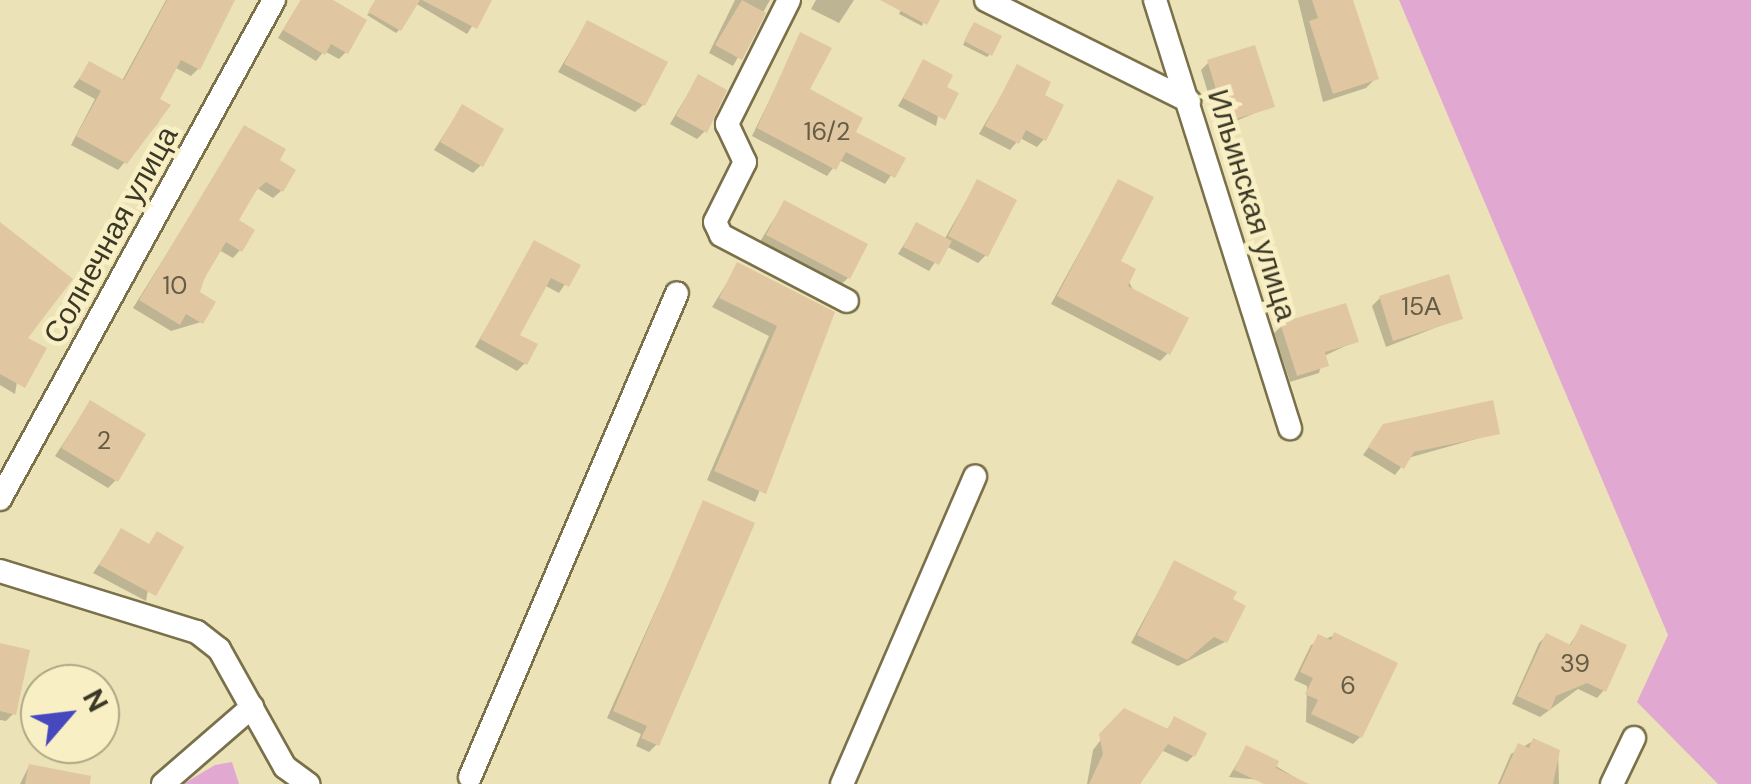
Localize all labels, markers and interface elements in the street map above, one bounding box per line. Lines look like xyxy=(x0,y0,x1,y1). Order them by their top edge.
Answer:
street label: Ильинская улица xyxy=(1200,85,1304,325)
house number: 16/2 xyxy=(804,117,850,147)
street label: Солнечная улица xyxy=(36,120,186,350)
house number: 10 xyxy=(163,271,187,301)
house number: 15А xyxy=(1401,292,1441,322)
house number: 2 xyxy=(97,426,111,456)
house number: 39 xyxy=(1560,649,1590,679)
north arrow xyxy=(20,664,120,764)
house number: 6 xyxy=(1340,671,1356,701)
text: N xyxy=(74,683,116,718)

